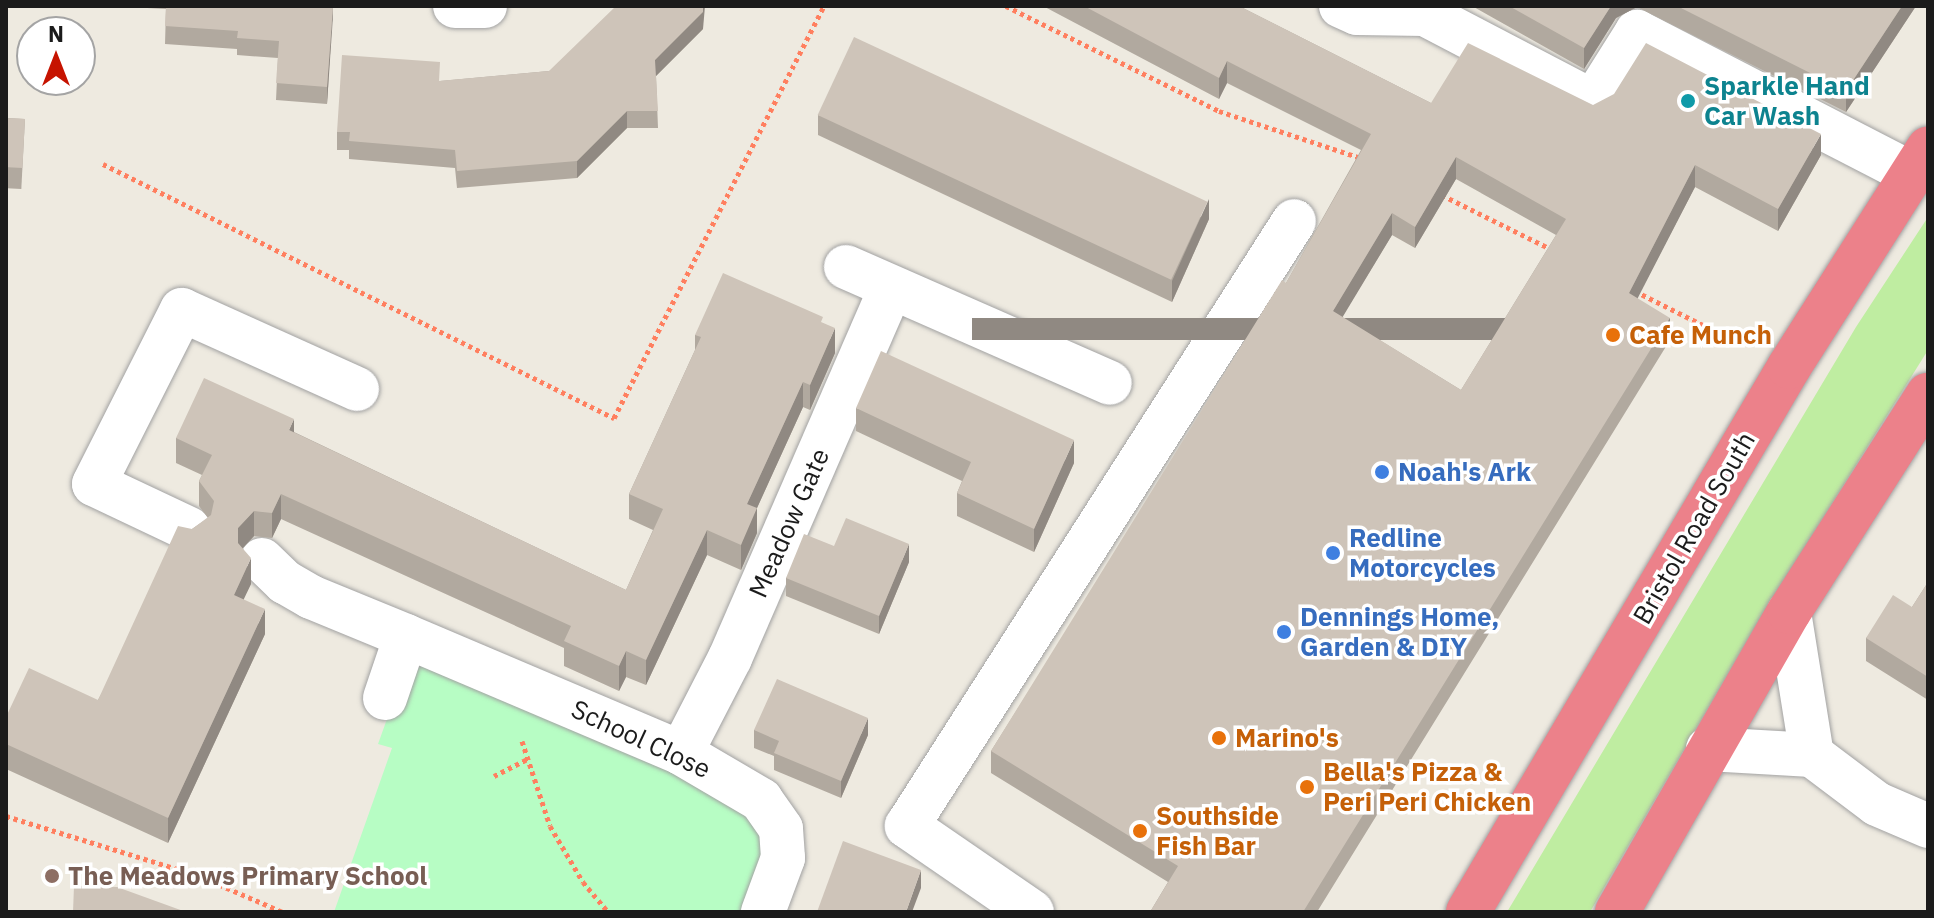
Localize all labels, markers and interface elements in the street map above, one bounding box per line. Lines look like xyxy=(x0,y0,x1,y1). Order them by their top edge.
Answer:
north arrow xyxy=(16,16,96,96)
text: N xyxy=(48,19,64,48)
place label: Sparkle Hand Car Wash xyxy=(1704,70,1870,132)
marker: Sparkle Hand Car Wash xyxy=(1679,92,1697,110)
place label: Cafe Munch xyxy=(1629,319,1772,351)
marker: Cafe Munch xyxy=(1604,326,1622,344)
street label: Bristol Road South xyxy=(1626,426,1762,630)
street label: Meadow Gate xyxy=(742,444,836,602)
place label: Noah's Ark xyxy=(1398,456,1531,488)
marker: Noah's Ark xyxy=(1373,463,1391,481)
place label: Redline Motorcycles xyxy=(1349,522,1496,584)
marker: Redline Motorcycles xyxy=(1324,544,1342,562)
place label: Dennings Home, Garden & DIY xyxy=(1300,601,1499,662)
marker: Dennings Home, Garden & DIY xyxy=(1275,623,1293,641)
street label: School Close xyxy=(566,693,716,785)
place label: Marino's xyxy=(1235,722,1339,754)
marker: Marino's xyxy=(1210,729,1228,747)
place label: Bella's Pizza & Peri Peri Chicken xyxy=(1323,756,1531,818)
marker: Bella's Pizza & Peri Peri Chicken xyxy=(1298,778,1316,796)
place label: Southside Fish Bar xyxy=(1156,800,1279,862)
marker: Southside Fish Bar xyxy=(1131,822,1149,840)
place label: The Meadows Primary School xyxy=(68,860,427,892)
marker: The Meadows Primary School xyxy=(43,867,61,885)

